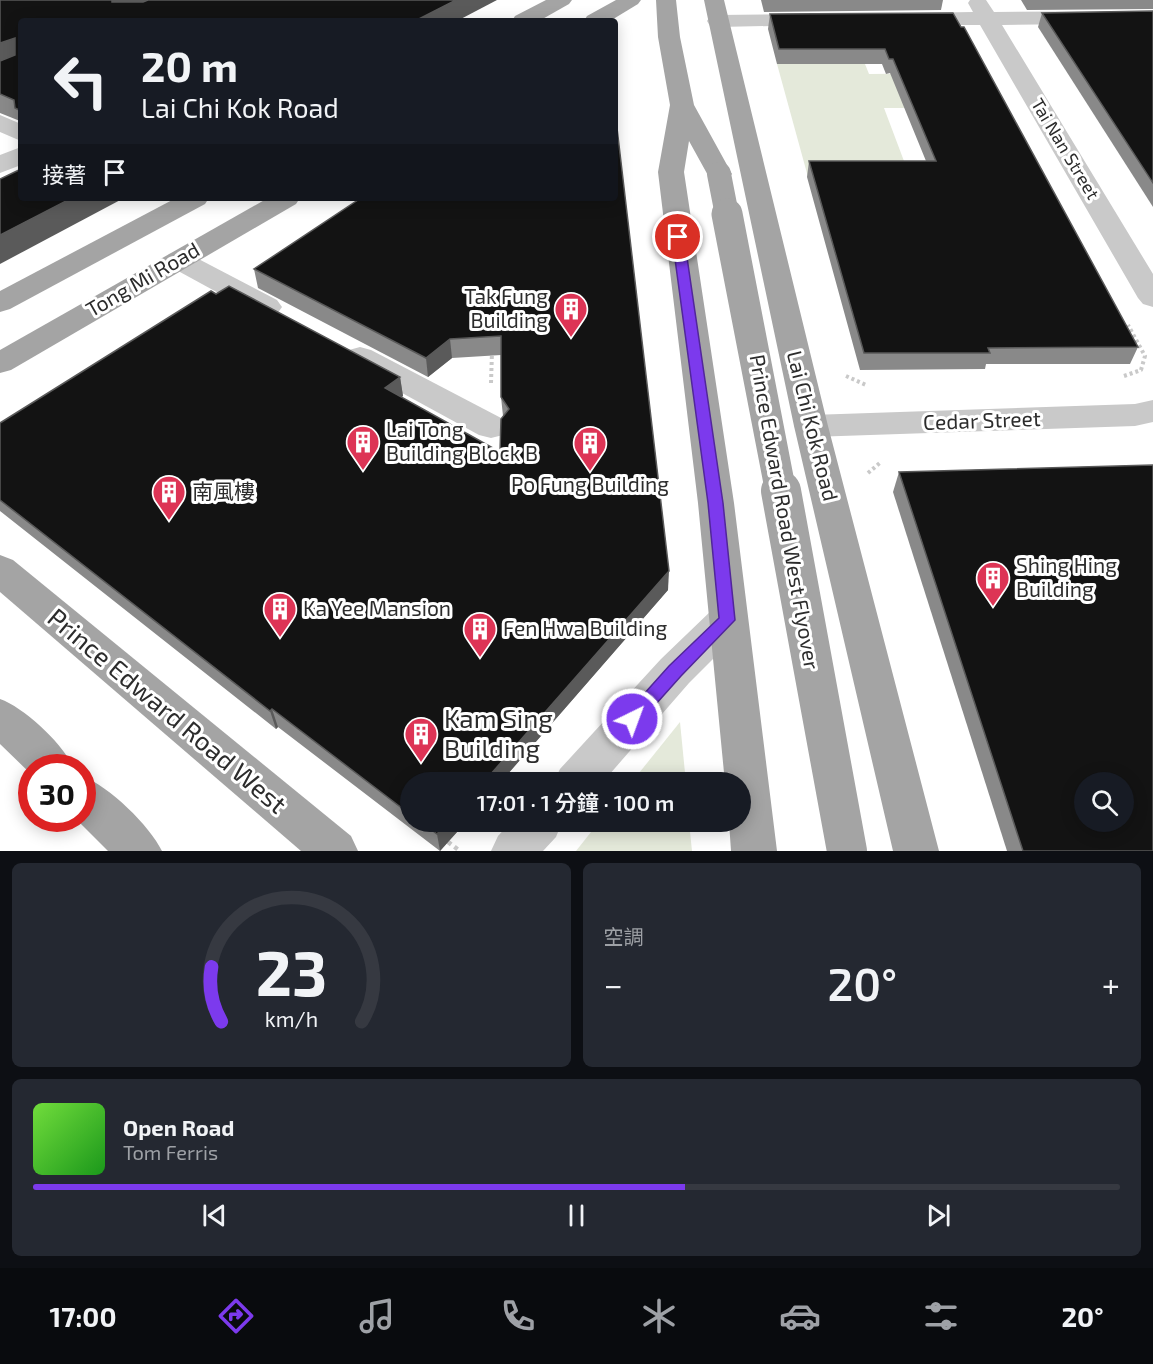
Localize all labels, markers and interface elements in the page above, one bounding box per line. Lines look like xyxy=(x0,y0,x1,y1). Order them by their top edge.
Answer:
text: 20 m xyxy=(141,40,238,90)
icon: left xyxy=(42,42,120,120)
text: Lai Chi Kok Road xyxy=(141,91,339,123)
street label: Tai Nan Street xyxy=(1027,94,1105,203)
icon: arrive xyxy=(98,156,131,189)
text: 接著 xyxy=(42,161,86,187)
pin xyxy=(652,211,703,262)
icon: arrive xyxy=(661,220,694,253)
street label: Tong Mi Road xyxy=(81,236,204,321)
place label: Tak Fung Building xyxy=(464,283,548,332)
building icon: Tak Fung Building xyxy=(553,291,589,338)
street label: Lai Chi Kok Road xyxy=(783,348,844,503)
street label: Prince Edward Road West Flyover xyxy=(745,352,826,672)
street label: Cedar Street xyxy=(923,405,1041,434)
place label: Lai Tong Building Block B xyxy=(386,416,538,465)
building icon: Lai Tong Building Block B xyxy=(345,424,381,471)
building icon: Po Fung Building xyxy=(572,425,608,472)
place label: Po Fung Building xyxy=(511,471,669,496)
building icon: 南風樓 xyxy=(151,474,187,521)
place label: 南風樓 xyxy=(192,478,255,503)
place label: Shing Hing Building xyxy=(1016,552,1117,601)
building icon: Shing Hing Building xyxy=(975,560,1011,607)
building icon: Ka Yee Mansion xyxy=(262,591,298,638)
place label: Ka Yee Mansion xyxy=(303,595,451,620)
street label: Prince Edward Road West xyxy=(42,601,294,819)
building icon: Fen Hwa Building xyxy=(462,611,498,658)
place label: Fen Hwa Building xyxy=(503,615,668,640)
position arrow xyxy=(600,687,664,751)
place label: Kam Sing Building xyxy=(444,702,553,763)
building icon: Kam Sing Building xyxy=(403,716,439,763)
speed limit sign: 30 xyxy=(18,754,96,832)
map controls xyxy=(1074,772,1134,832)
button: search xyxy=(1074,772,1134,832)
text: 17:01 · 1 分鐘 · 100 m xyxy=(477,789,674,815)
text: 空調 xyxy=(604,924,644,948)
text: 23 xyxy=(255,934,327,1009)
text: 20° xyxy=(828,956,897,1010)
text: − xyxy=(604,964,623,1004)
text: + xyxy=(1102,964,1120,1004)
text: km/h xyxy=(265,1006,318,1031)
text: Open Road xyxy=(123,1114,235,1140)
text: Tom Ferris xyxy=(123,1140,218,1164)
icon: previous xyxy=(198,1199,231,1232)
icon: pause xyxy=(560,1199,593,1232)
icon: next xyxy=(922,1199,955,1232)
icon: directions xyxy=(215,1295,257,1337)
icon: music xyxy=(356,1295,398,1337)
icon: phone xyxy=(497,1295,539,1337)
icon: climate xyxy=(638,1295,680,1337)
icon: car xyxy=(779,1295,821,1337)
icon: filters xyxy=(920,1295,962,1337)
text: 17:00 xyxy=(50,1300,116,1332)
text: 20° xyxy=(1061,1300,1103,1332)

